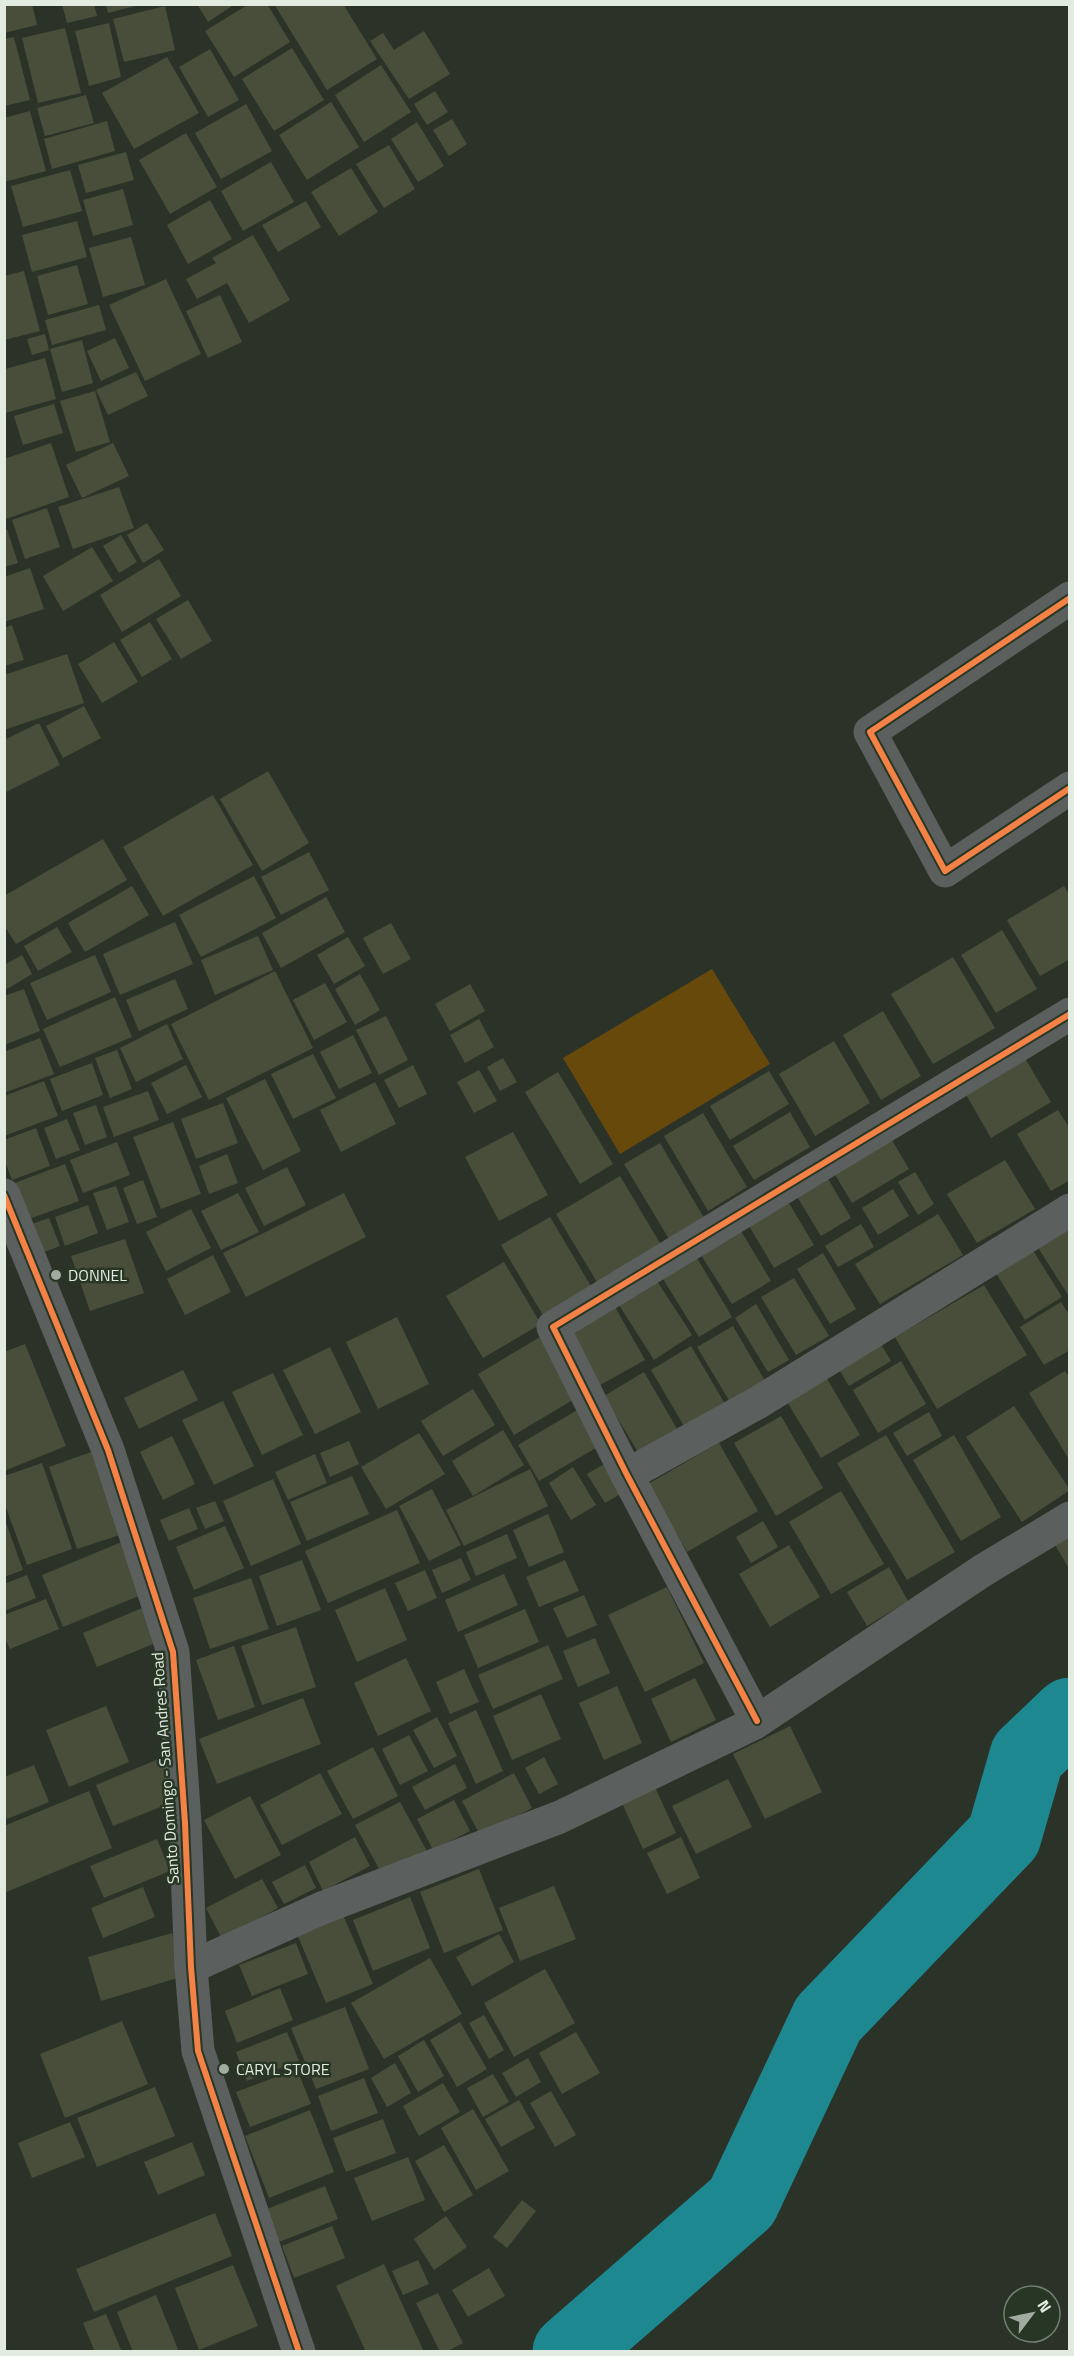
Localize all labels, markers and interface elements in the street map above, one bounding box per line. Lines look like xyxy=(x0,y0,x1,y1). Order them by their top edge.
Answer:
place label: DONNEL xyxy=(68,1263,127,1287)
marker: DONNEL xyxy=(49,1268,63,1282)
street label: Santo Domingo - San Andres Road xyxy=(145,1651,185,1885)
place label: CARYL STORE xyxy=(236,2057,330,2081)
marker: CARYL STORE xyxy=(217,2062,231,2076)
north arrow xyxy=(1002,2284,1062,2344)
text: N xyxy=(1032,2295,1058,2317)

